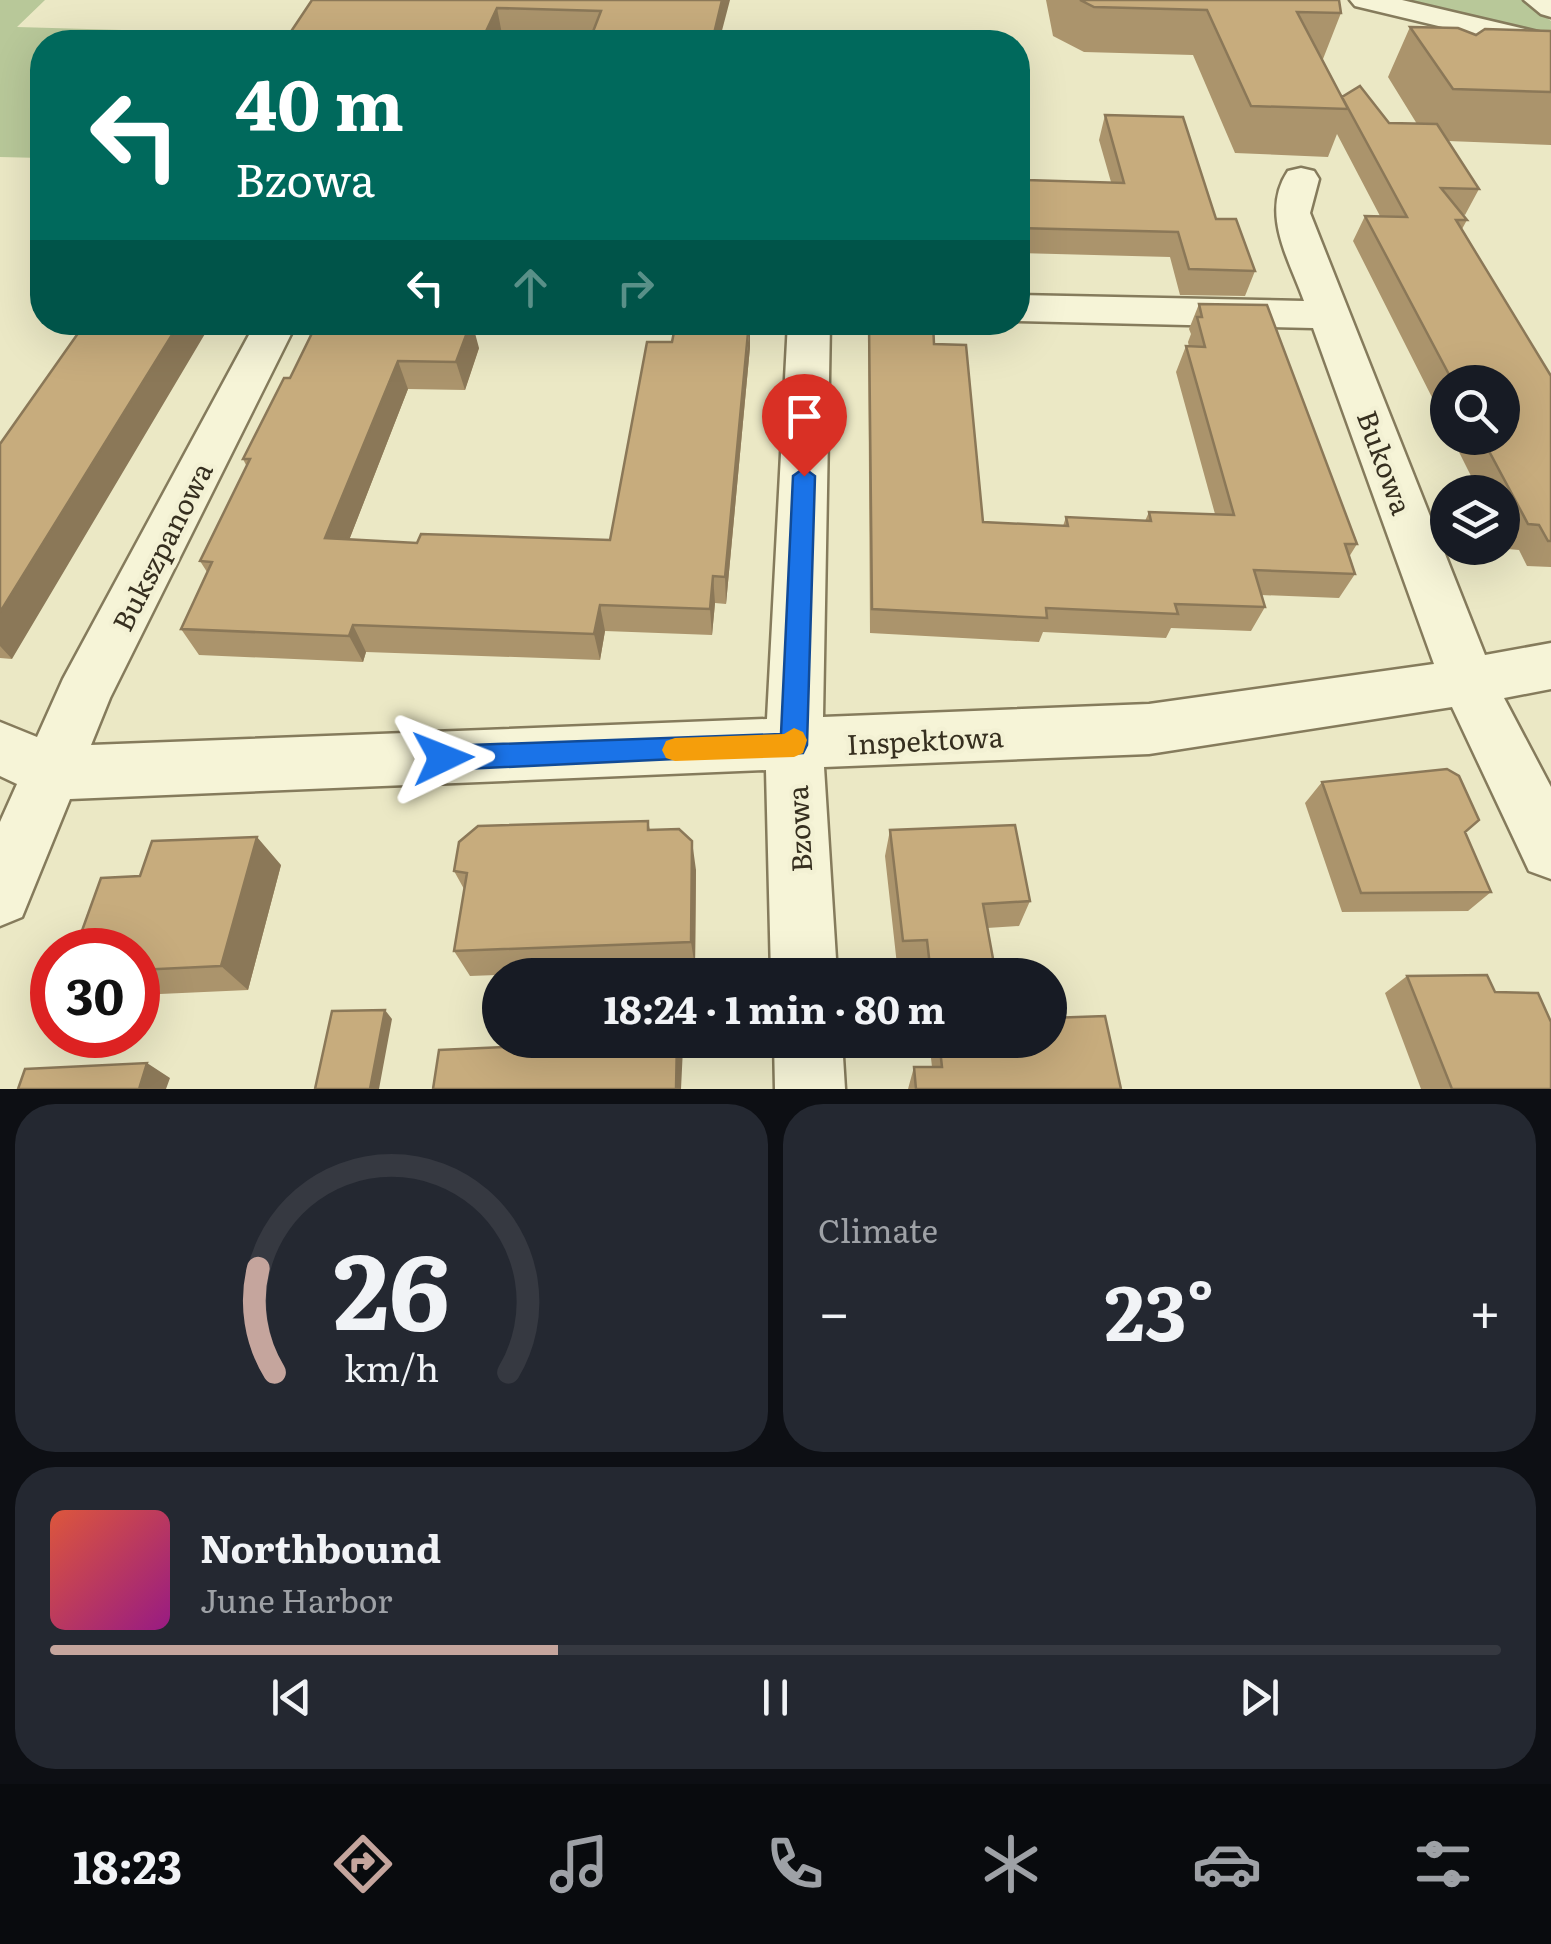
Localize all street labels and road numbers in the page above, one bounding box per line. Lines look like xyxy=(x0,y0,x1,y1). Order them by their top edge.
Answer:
street label: Bukowa xyxy=(1348,404,1424,520)
street label: Bukszpanowa xyxy=(100,454,222,638)
street label: Inspektowa xyxy=(846,714,1004,764)
street label: Bzowa xyxy=(775,784,821,874)

